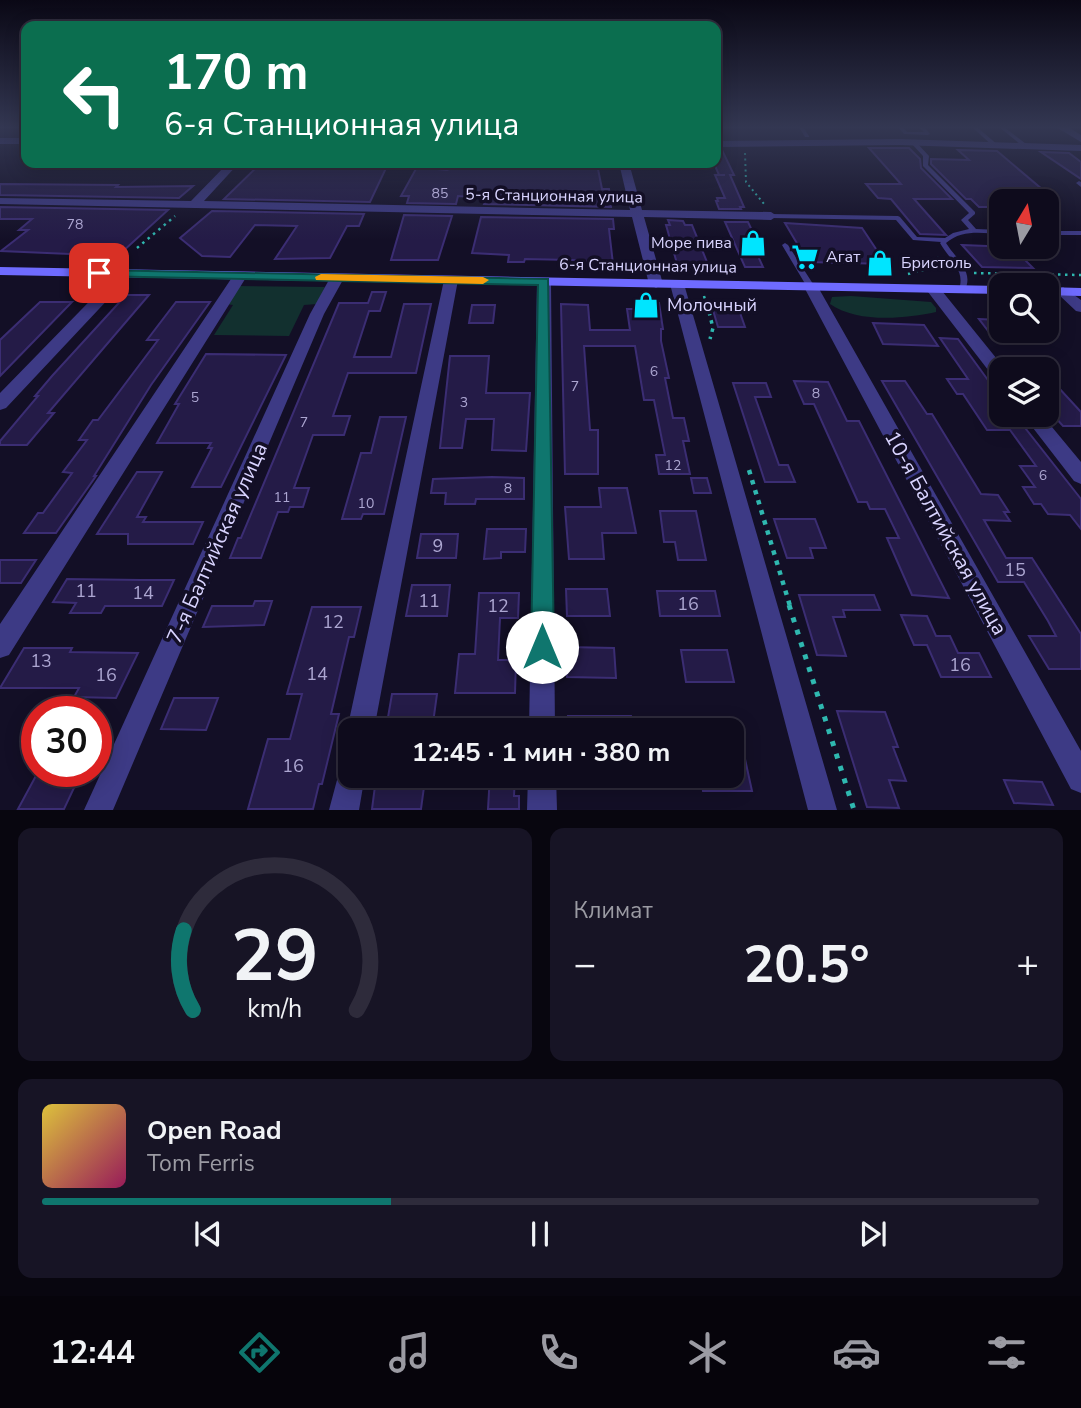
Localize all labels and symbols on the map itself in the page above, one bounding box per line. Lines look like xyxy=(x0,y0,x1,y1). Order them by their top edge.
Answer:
street label: 5-я Станционная улица xyxy=(465,183,643,209)
house number: 85 xyxy=(432,184,448,203)
north arrow xyxy=(989,189,1059,259)
house number: 78 xyxy=(67,215,83,234)
shop icon: Море пива xyxy=(738,228,768,258)
place label: Море пива xyxy=(651,232,732,254)
supermarket icon: Агат xyxy=(790,242,820,272)
pin xyxy=(69,243,129,303)
place label: Агат xyxy=(826,246,861,268)
shop icon: Бристоль xyxy=(865,248,895,278)
place label: Бристоль xyxy=(901,252,972,274)
street label: 6-я Станционная улица xyxy=(559,253,737,279)
shop icon: Молочный xyxy=(631,290,661,320)
place label: Молочный xyxy=(667,293,757,317)
house number: 6 xyxy=(650,362,658,381)
house number: 7 xyxy=(571,377,579,396)
house number: 8 xyxy=(812,384,820,403)
house number: 5 xyxy=(191,388,199,407)
house number: 3 xyxy=(460,393,468,412)
house number: 7 xyxy=(300,413,308,432)
street label: 10-я Балтийская улица xyxy=(878,426,1014,640)
street label: 7-я Балтийская улица xyxy=(160,438,274,648)
house number: 12 xyxy=(665,456,681,475)
house number: 6 xyxy=(1039,466,1047,485)
house number: 8 xyxy=(504,479,512,498)
house number: 11 xyxy=(274,488,290,507)
house number: 10 xyxy=(358,494,374,513)
house number: 9 xyxy=(433,534,443,558)
house number: 15 xyxy=(1004,558,1026,582)
house number: 11 xyxy=(75,579,97,603)
house number: 14 xyxy=(132,581,154,605)
house number: 11 xyxy=(418,589,440,613)
house number: 16 xyxy=(677,592,699,616)
house number: 12 xyxy=(487,594,509,618)
house number: 12 xyxy=(322,610,344,634)
position arrow xyxy=(505,610,579,684)
house number: 13 xyxy=(30,649,52,673)
house number: 16 xyxy=(949,653,971,677)
house number: 14 xyxy=(306,662,328,686)
house number: 16 xyxy=(95,663,117,687)
speed limit sign: 30 xyxy=(21,696,112,787)
house number: 16 xyxy=(282,754,304,778)

